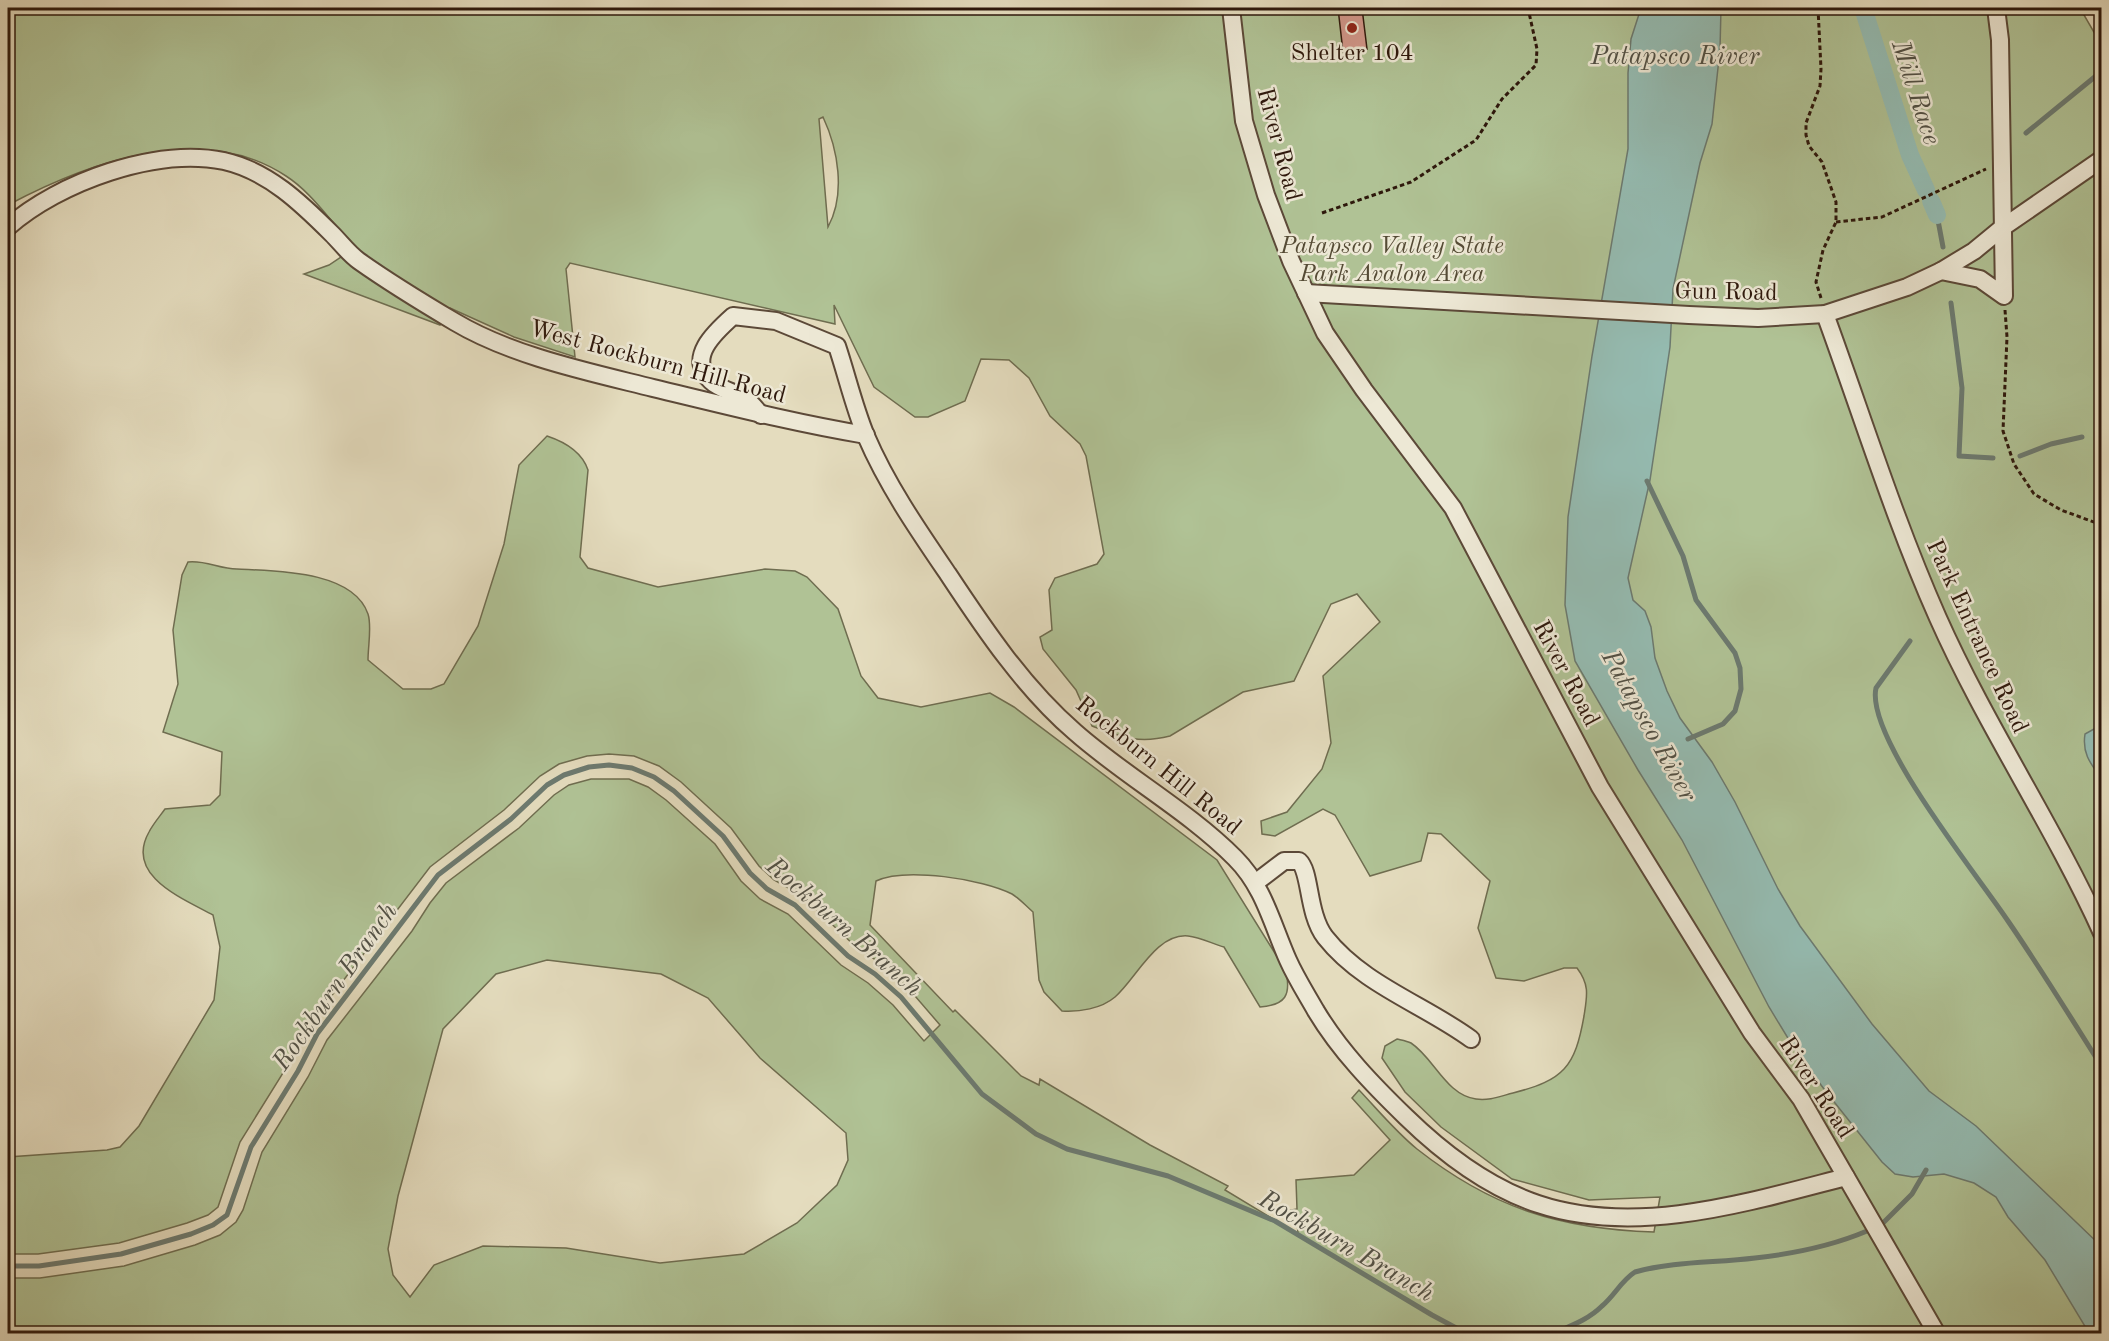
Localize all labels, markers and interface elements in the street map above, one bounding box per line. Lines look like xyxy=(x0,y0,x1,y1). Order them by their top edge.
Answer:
marker: Shelter 104 xyxy=(1345,21,1359,35)
water label: Mill Race xyxy=(1886,36,1944,148)
place label: Shelter 104 xyxy=(1290,42,1414,66)
water label: Patapsco River xyxy=(1590,44,1760,70)
street label: River Road xyxy=(1251,85,1305,204)
park label: Patapsco Valley State Park Avalon Area xyxy=(1279,235,1504,287)
street label: Gun Road xyxy=(1674,280,1778,306)
street label: West Rockburn Hill Road xyxy=(526,317,789,409)
street label: Park Entrance Road xyxy=(1921,536,2032,737)
street label: River Road xyxy=(1527,617,1603,731)
water label: Patapsco River xyxy=(1595,645,1701,807)
street label: Rockburn Hill Road xyxy=(1070,693,1245,840)
water label: Rockburn Branch xyxy=(760,852,927,1002)
water label: Rockburn Branch xyxy=(268,899,403,1076)
street label: River Road xyxy=(1774,1033,1857,1143)
water label: Rockburn Branch xyxy=(1253,1186,1438,1307)

